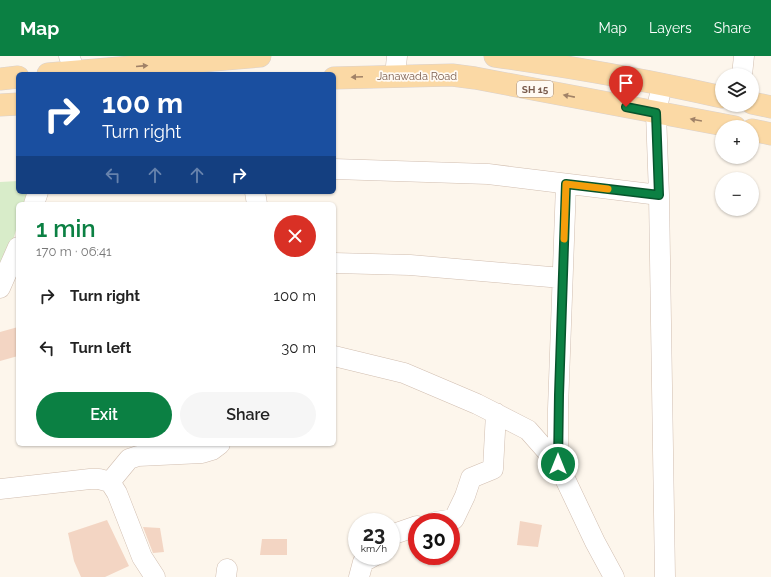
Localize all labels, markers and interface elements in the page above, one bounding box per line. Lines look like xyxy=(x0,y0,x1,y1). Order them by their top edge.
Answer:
text: Map xyxy=(20,17,59,39)
text: Map xyxy=(599,20,627,36)
text: Layers xyxy=(649,20,692,36)
text: Share xyxy=(714,20,751,36)
one-way arrow xyxy=(136,63,148,70)
pin xyxy=(609,66,643,107)
map controls xyxy=(715,68,759,216)
button: layers xyxy=(715,68,759,112)
street label: Janawada Road xyxy=(377,70,457,83)
icon: arrive xyxy=(615,72,637,94)
one-way arrow xyxy=(350,74,363,80)
road number: SH 15 xyxy=(517,81,553,97)
text: 100 m xyxy=(102,87,183,120)
icon: right xyxy=(36,88,88,140)
one-way arrow xyxy=(563,92,575,98)
one-way arrow xyxy=(690,117,703,123)
button: + xyxy=(715,120,759,164)
text: Turn right xyxy=(102,121,181,142)
icon: left xyxy=(102,164,124,186)
icon: ahead xyxy=(144,164,166,186)
icon: ahead xyxy=(186,164,208,186)
icon: right xyxy=(228,164,250,186)
button: − xyxy=(715,172,759,216)
text: 1 min xyxy=(36,214,96,243)
button: close xyxy=(274,215,316,257)
text: 170 m · 06:41 xyxy=(36,244,112,259)
icon: right xyxy=(36,285,58,307)
text: Turn right xyxy=(70,287,140,305)
text: 100 m xyxy=(274,287,316,305)
icon: left xyxy=(36,337,58,359)
text: Turn left xyxy=(70,339,131,357)
text: 30 m xyxy=(281,339,316,357)
button: Exit xyxy=(36,392,172,438)
button: Share xyxy=(180,392,316,438)
position arrow xyxy=(537,443,579,485)
speed limit sign: 30 xyxy=(408,513,460,565)
text: 23 xyxy=(363,522,385,546)
text: km/h xyxy=(361,543,387,554)

